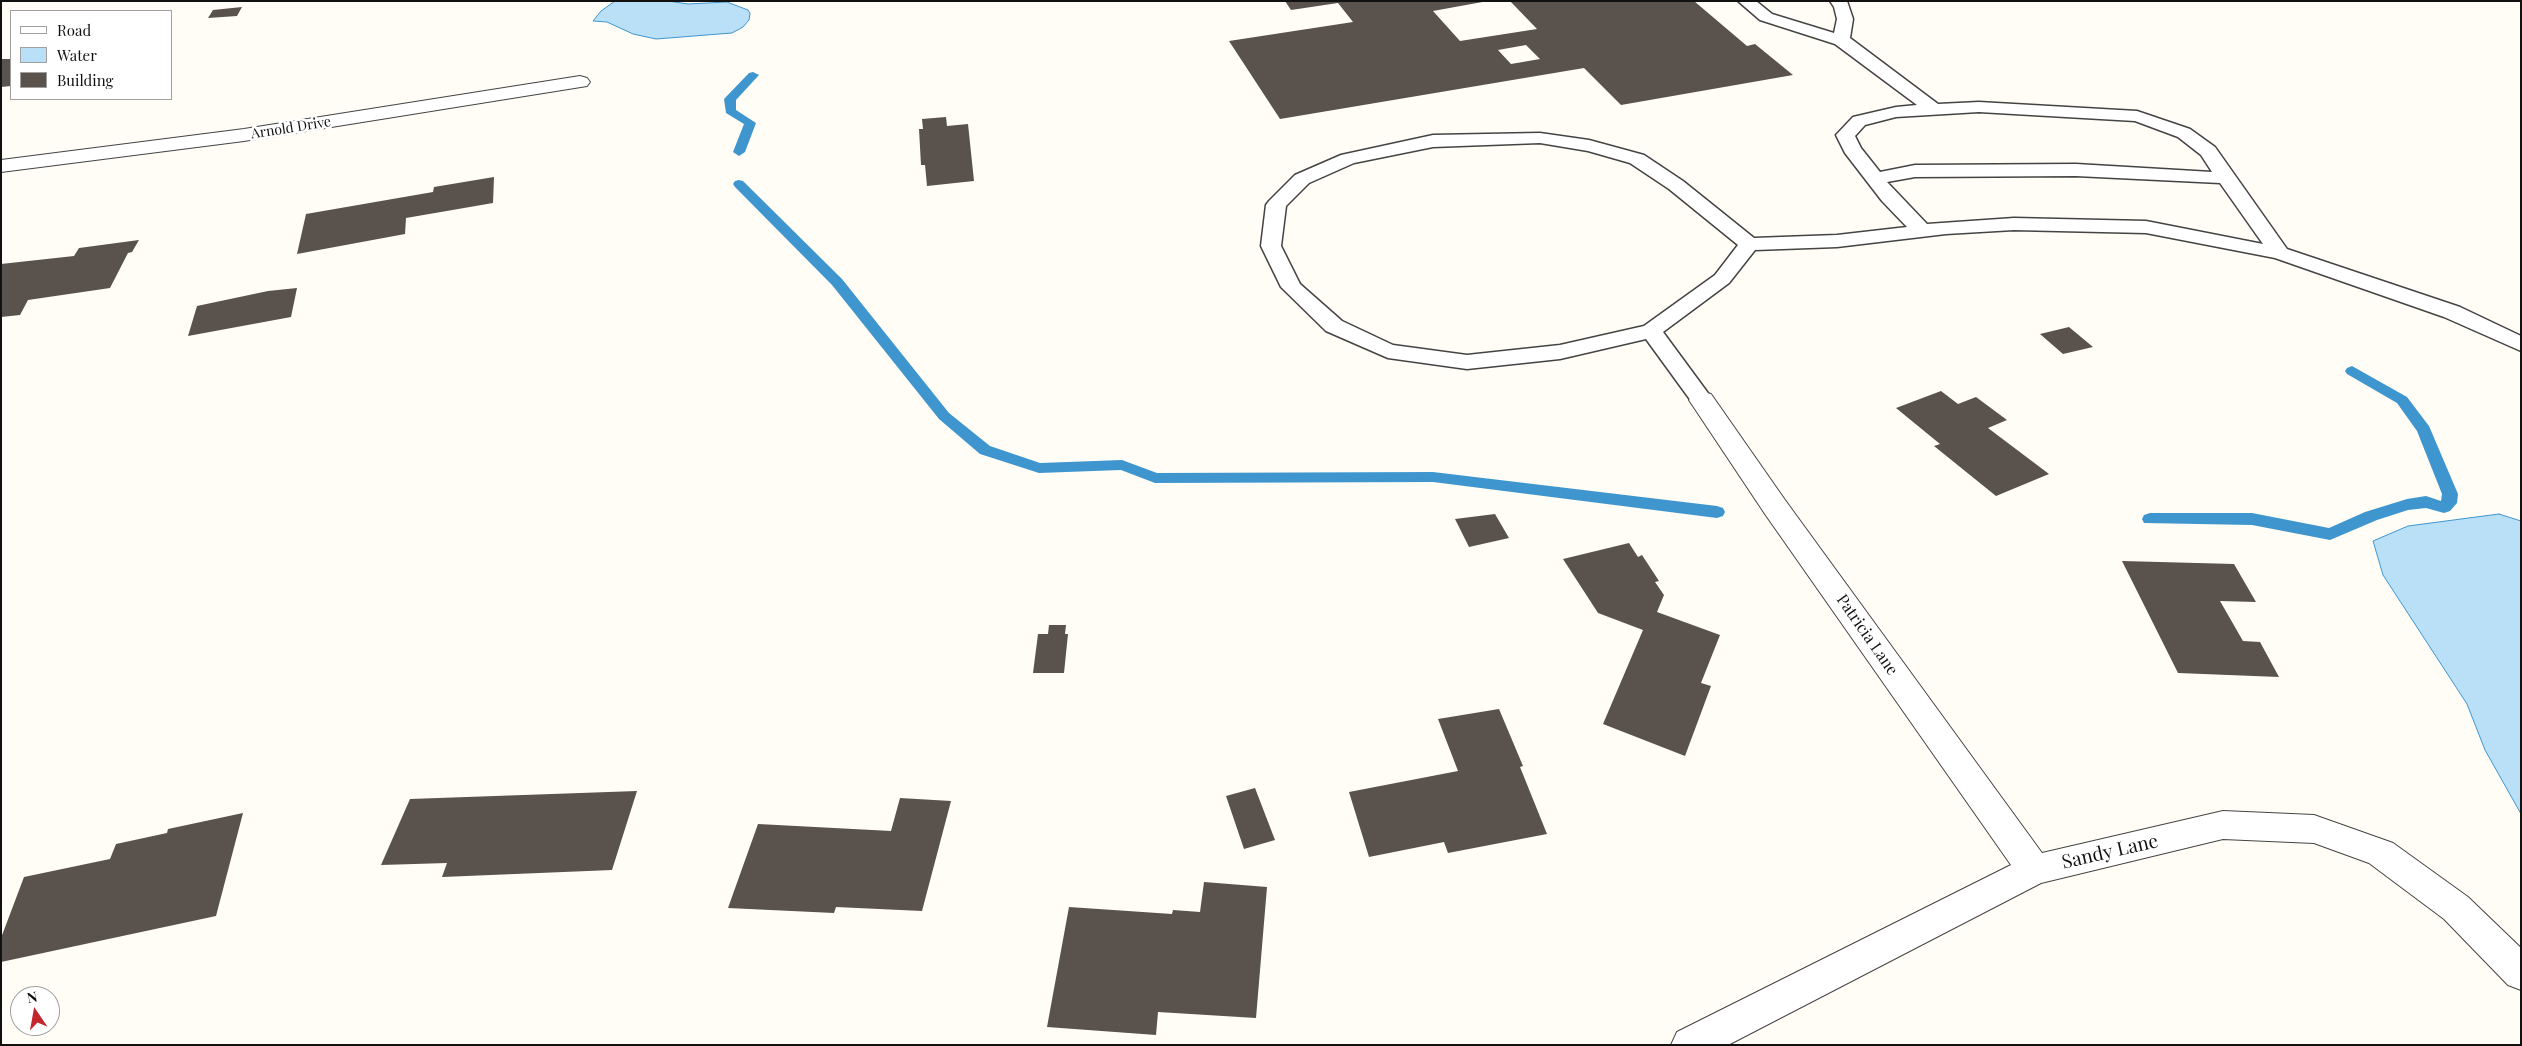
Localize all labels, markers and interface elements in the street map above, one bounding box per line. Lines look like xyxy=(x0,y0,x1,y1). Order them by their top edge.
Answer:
legend xyxy=(10,10,172,100)
text: Road xyxy=(57,20,91,40)
text: Water xyxy=(57,45,97,65)
text: Building xyxy=(57,70,113,90)
street label: Arnold Drive xyxy=(250,113,332,143)
street label: Patricia Lane xyxy=(1832,591,1902,679)
street label: Sandy Lane xyxy=(2060,830,2160,874)
north arrow xyxy=(10,986,60,1036)
text: N xyxy=(25,986,39,1007)

